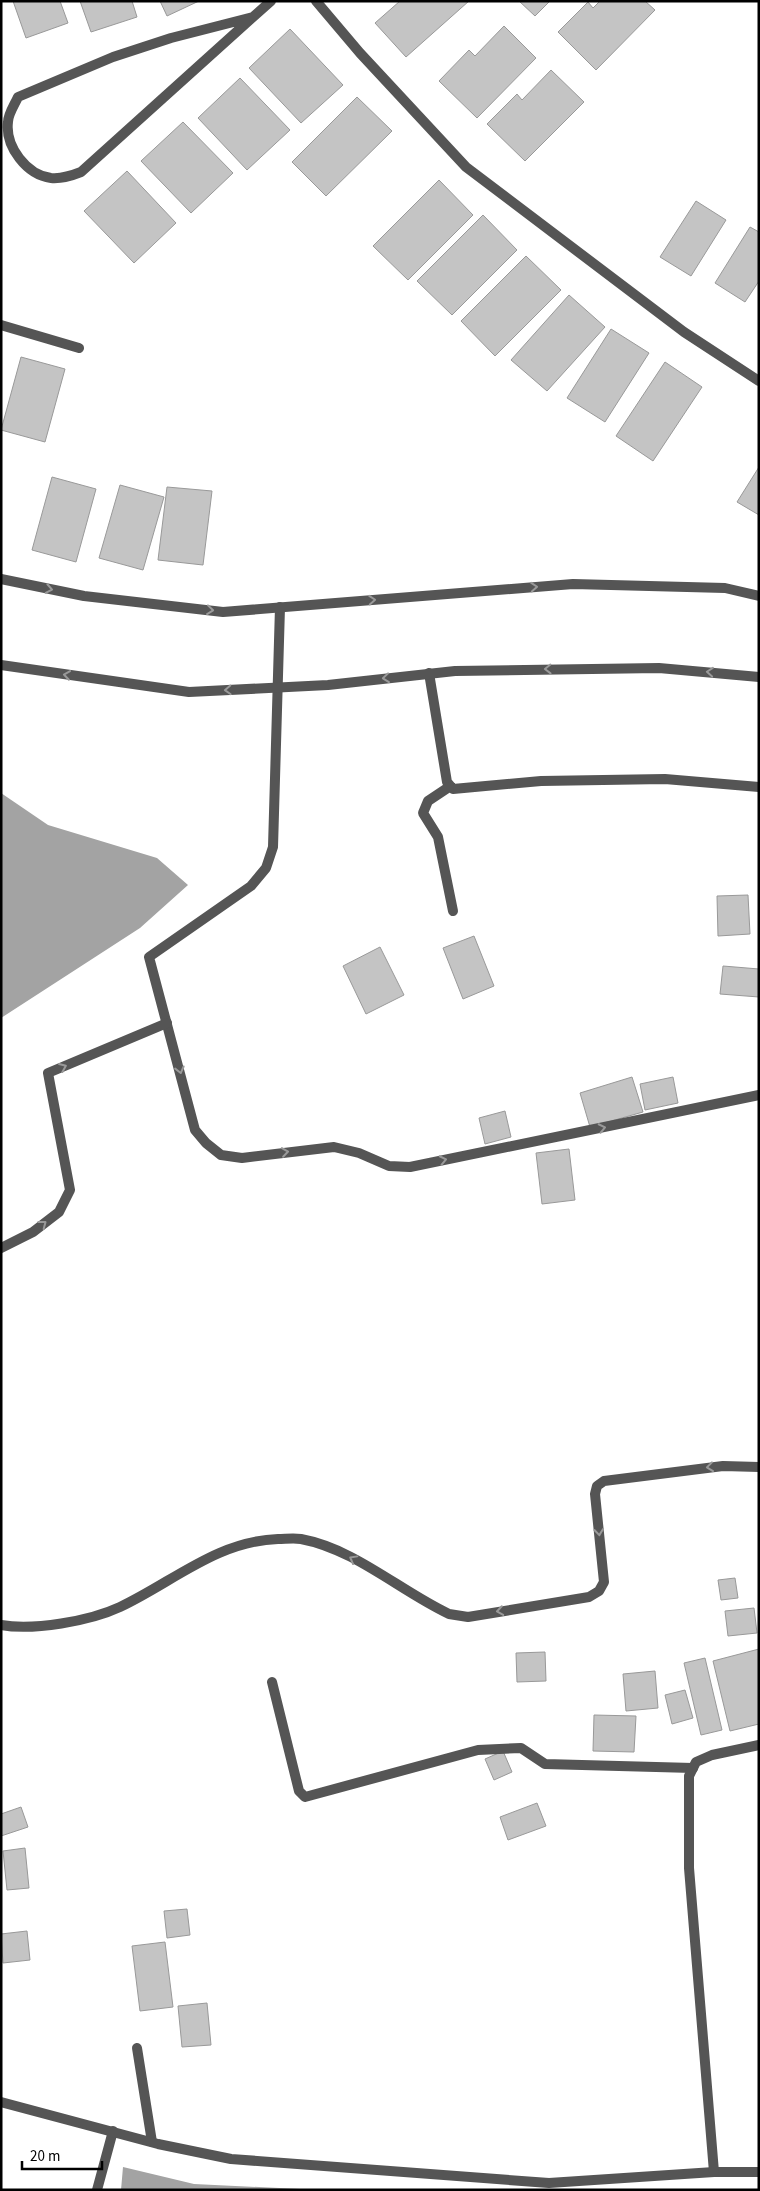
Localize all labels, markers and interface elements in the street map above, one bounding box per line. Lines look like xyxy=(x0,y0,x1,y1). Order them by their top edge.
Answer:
one-way arrow xyxy=(530,582,538,593)
one-way arrow xyxy=(45,583,53,594)
one-way arrow xyxy=(368,594,376,605)
one-way arrow xyxy=(206,604,214,615)
one-way arrow xyxy=(544,664,552,674)
one-way arrow xyxy=(706,667,714,678)
one-way arrow xyxy=(63,671,71,681)
one-way arrow xyxy=(382,672,390,683)
one-way arrow xyxy=(224,685,232,696)
one-way arrow xyxy=(59,1062,67,1072)
one-way arrow xyxy=(174,1065,185,1074)
one-way arrow xyxy=(597,1123,606,1133)
one-way arrow xyxy=(280,1148,289,1158)
one-way arrow xyxy=(438,1155,447,1166)
one-way arrow xyxy=(37,1221,47,1230)
one-way arrow xyxy=(706,1461,714,1472)
one-way arrow xyxy=(593,1528,604,1536)
one-way arrow xyxy=(349,1556,358,1566)
one-way arrow xyxy=(496,1606,504,1616)
scale bar xyxy=(22,2138,102,2170)
text: 20 m xyxy=(30,2146,60,2167)

